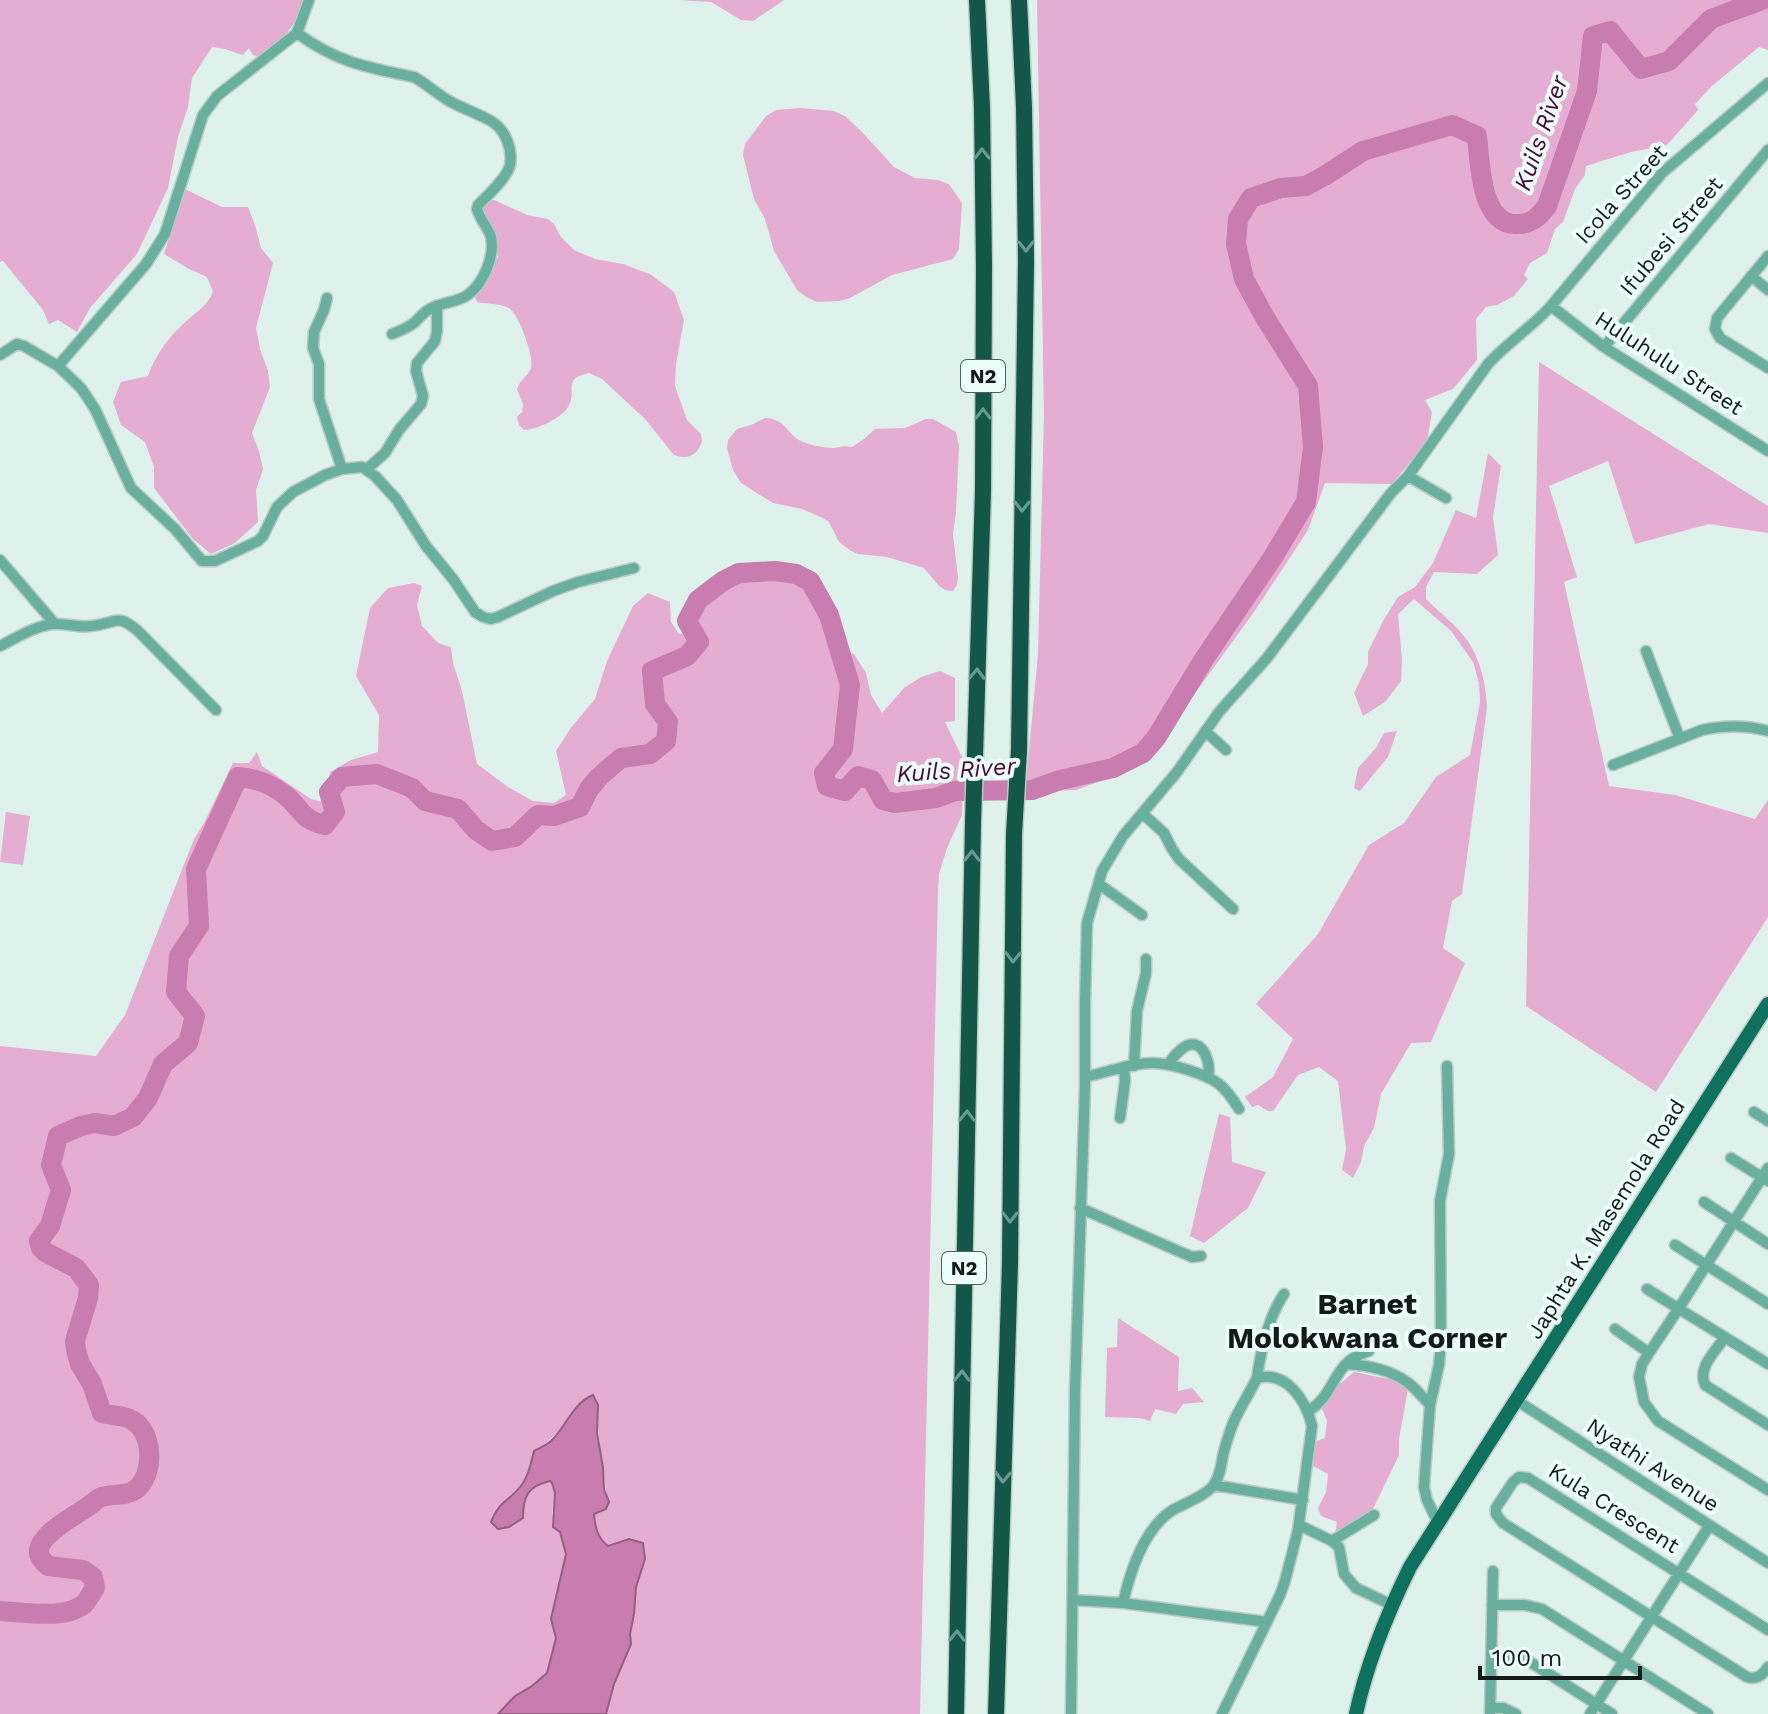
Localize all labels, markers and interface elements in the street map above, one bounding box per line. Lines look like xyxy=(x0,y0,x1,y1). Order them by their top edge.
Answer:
water label: Kuils River xyxy=(1508,70,1574,194)
street label: Icola Street xyxy=(1570,139,1672,249)
one-way arrow xyxy=(974,147,991,160)
street label: Ifubesi Street xyxy=(1614,172,1728,300)
one-way arrow xyxy=(1017,240,1035,253)
street label: Huluhulu Street xyxy=(1590,306,1748,420)
road number: N2 xyxy=(961,360,1005,392)
one-way arrow xyxy=(974,407,992,420)
one-way arrow xyxy=(1013,500,1031,513)
one-way arrow xyxy=(969,667,986,680)
water label: Kuils River xyxy=(895,752,1018,788)
one-way arrow xyxy=(964,849,981,862)
one-way arrow xyxy=(1004,951,1022,964)
street label: Japhta K. Masemola Road xyxy=(1522,1095,1690,1343)
one-way arrow xyxy=(958,1109,976,1122)
one-way arrow xyxy=(1001,1211,1019,1224)
road number: N2 xyxy=(942,1252,986,1284)
district label: Barnet Molokwana Corner xyxy=(1227,1286,1507,1355)
one-way arrow xyxy=(953,1369,971,1382)
street label: Nyathi Avenue xyxy=(1582,1413,1724,1517)
street label: Kula Crescent xyxy=(1544,1458,1684,1558)
one-way arrow xyxy=(995,1471,1012,1484)
one-way arrow xyxy=(948,1629,966,1642)
scale bar xyxy=(1480,1630,1640,1680)
text: 100 m xyxy=(1492,1644,1562,1672)

